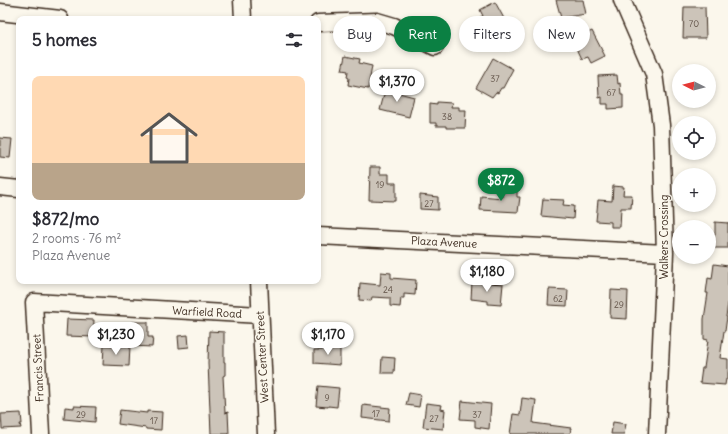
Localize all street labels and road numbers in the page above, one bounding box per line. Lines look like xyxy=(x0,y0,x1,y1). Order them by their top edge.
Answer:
street label: Walkers Crossing xyxy=(657,195,671,279)
street label: Plaza Avenue xyxy=(411,233,478,251)
street label: Warfield Road xyxy=(172,303,243,321)
street label: West Center Street xyxy=(253,310,271,403)
street label: Francis Street xyxy=(29,333,47,402)

